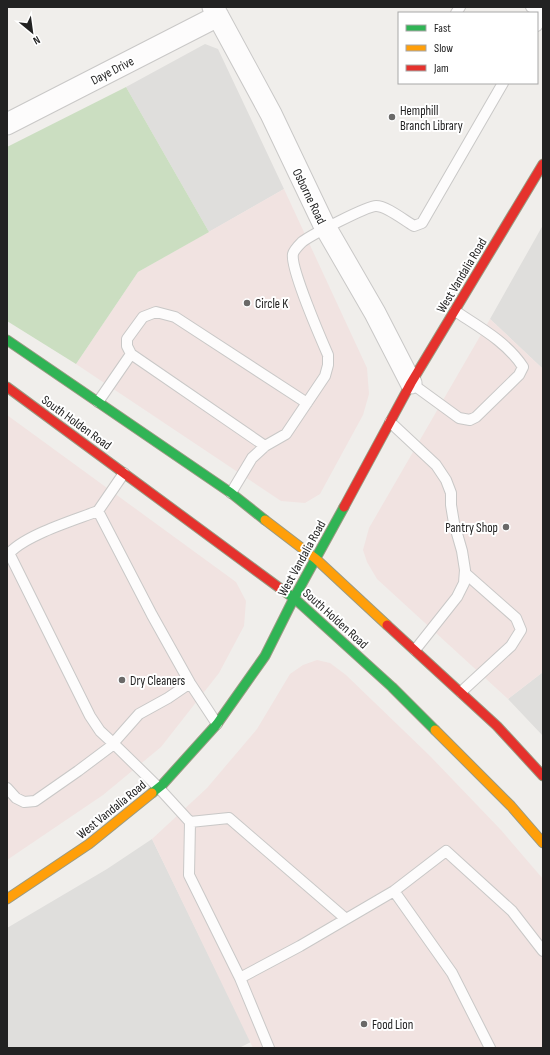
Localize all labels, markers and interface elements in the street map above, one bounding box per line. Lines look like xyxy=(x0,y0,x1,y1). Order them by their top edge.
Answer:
north arrow xyxy=(12,12,52,52)
legend xyxy=(398,12,538,84)
text: Fast xyxy=(434,21,451,36)
text: N xyxy=(31,33,42,47)
text: Slow xyxy=(434,41,453,56)
street label: Daye Drive xyxy=(88,53,137,88)
text: Jam xyxy=(433,61,449,76)
place label: Hemphill Branch Library xyxy=(400,103,463,134)
marker: Hemphill Branch Library xyxy=(387,112,397,122)
street label: Osborne Road xyxy=(289,166,329,227)
street label: West Vandalia Road xyxy=(433,235,490,316)
place label: Circle K xyxy=(255,296,288,312)
marker: Circle K xyxy=(242,298,252,308)
street label: South Holden Road xyxy=(38,392,114,453)
street label: West Vandalia Road xyxy=(274,518,329,599)
place label: Pantry Shop xyxy=(445,520,498,536)
marker: Pantry Shop xyxy=(501,522,511,532)
street label: South Holden Road xyxy=(299,585,371,652)
place label: Dry Cleaners xyxy=(130,673,186,689)
marker: Dry Cleaners xyxy=(117,675,127,685)
street label: West Vandalia Road xyxy=(74,777,149,843)
place label: Food Lion xyxy=(372,1017,413,1033)
marker: Food Lion xyxy=(359,1019,369,1029)

